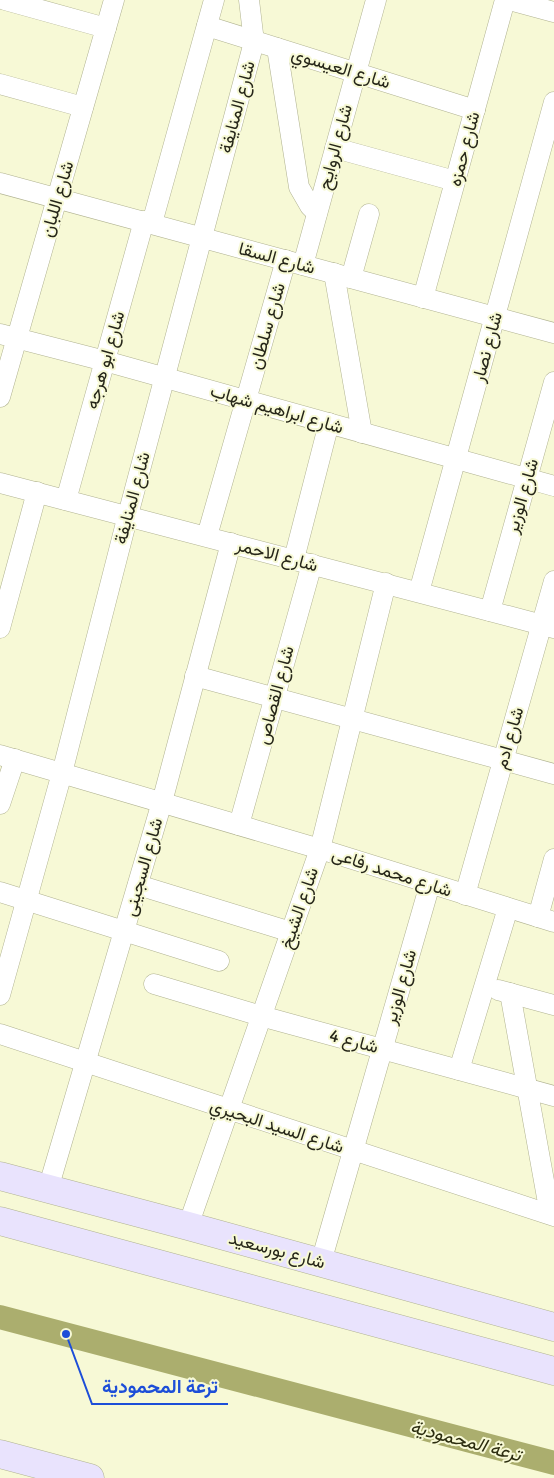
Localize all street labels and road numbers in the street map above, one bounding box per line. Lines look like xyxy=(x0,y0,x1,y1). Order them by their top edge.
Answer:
street label: شارع العيسوي xyxy=(288,43,393,97)
street label: شارع المنايفة xyxy=(214,59,261,156)
street label: شارع الروايح xyxy=(313,102,358,192)
street label: شارع حمزه xyxy=(443,109,485,189)
street label: شارع اللبان xyxy=(36,158,79,240)
street label: شارع السقا xyxy=(236,237,318,280)
street label: شارع سلطان xyxy=(244,280,291,372)
street label: شارع ابو هرجه xyxy=(80,308,130,412)
street label: شارع نصار xyxy=(467,310,508,386)
street label: شارع ابراهيم شهاب xyxy=(208,379,346,439)
street label: شارع المنايفة xyxy=(109,450,156,547)
street label: شارع الوزير xyxy=(501,456,544,537)
street label: شارع الاحمر xyxy=(232,533,320,577)
street label: شارع القصاص xyxy=(251,643,300,747)
street label: شارع ادم xyxy=(490,704,529,772)
street label: شارع السجينى xyxy=(118,815,168,919)
street label: شارع محمد رفاعى xyxy=(329,842,455,903)
street label: شارع الشيخ xyxy=(275,864,324,952)
street label: شارع الوزير xyxy=(379,947,422,1028)
street label: شارع 4 xyxy=(327,1024,381,1059)
street label: شارع السيد البحيري xyxy=(206,1094,347,1162)
street label: شارع بورسعيد xyxy=(226,1227,328,1274)

